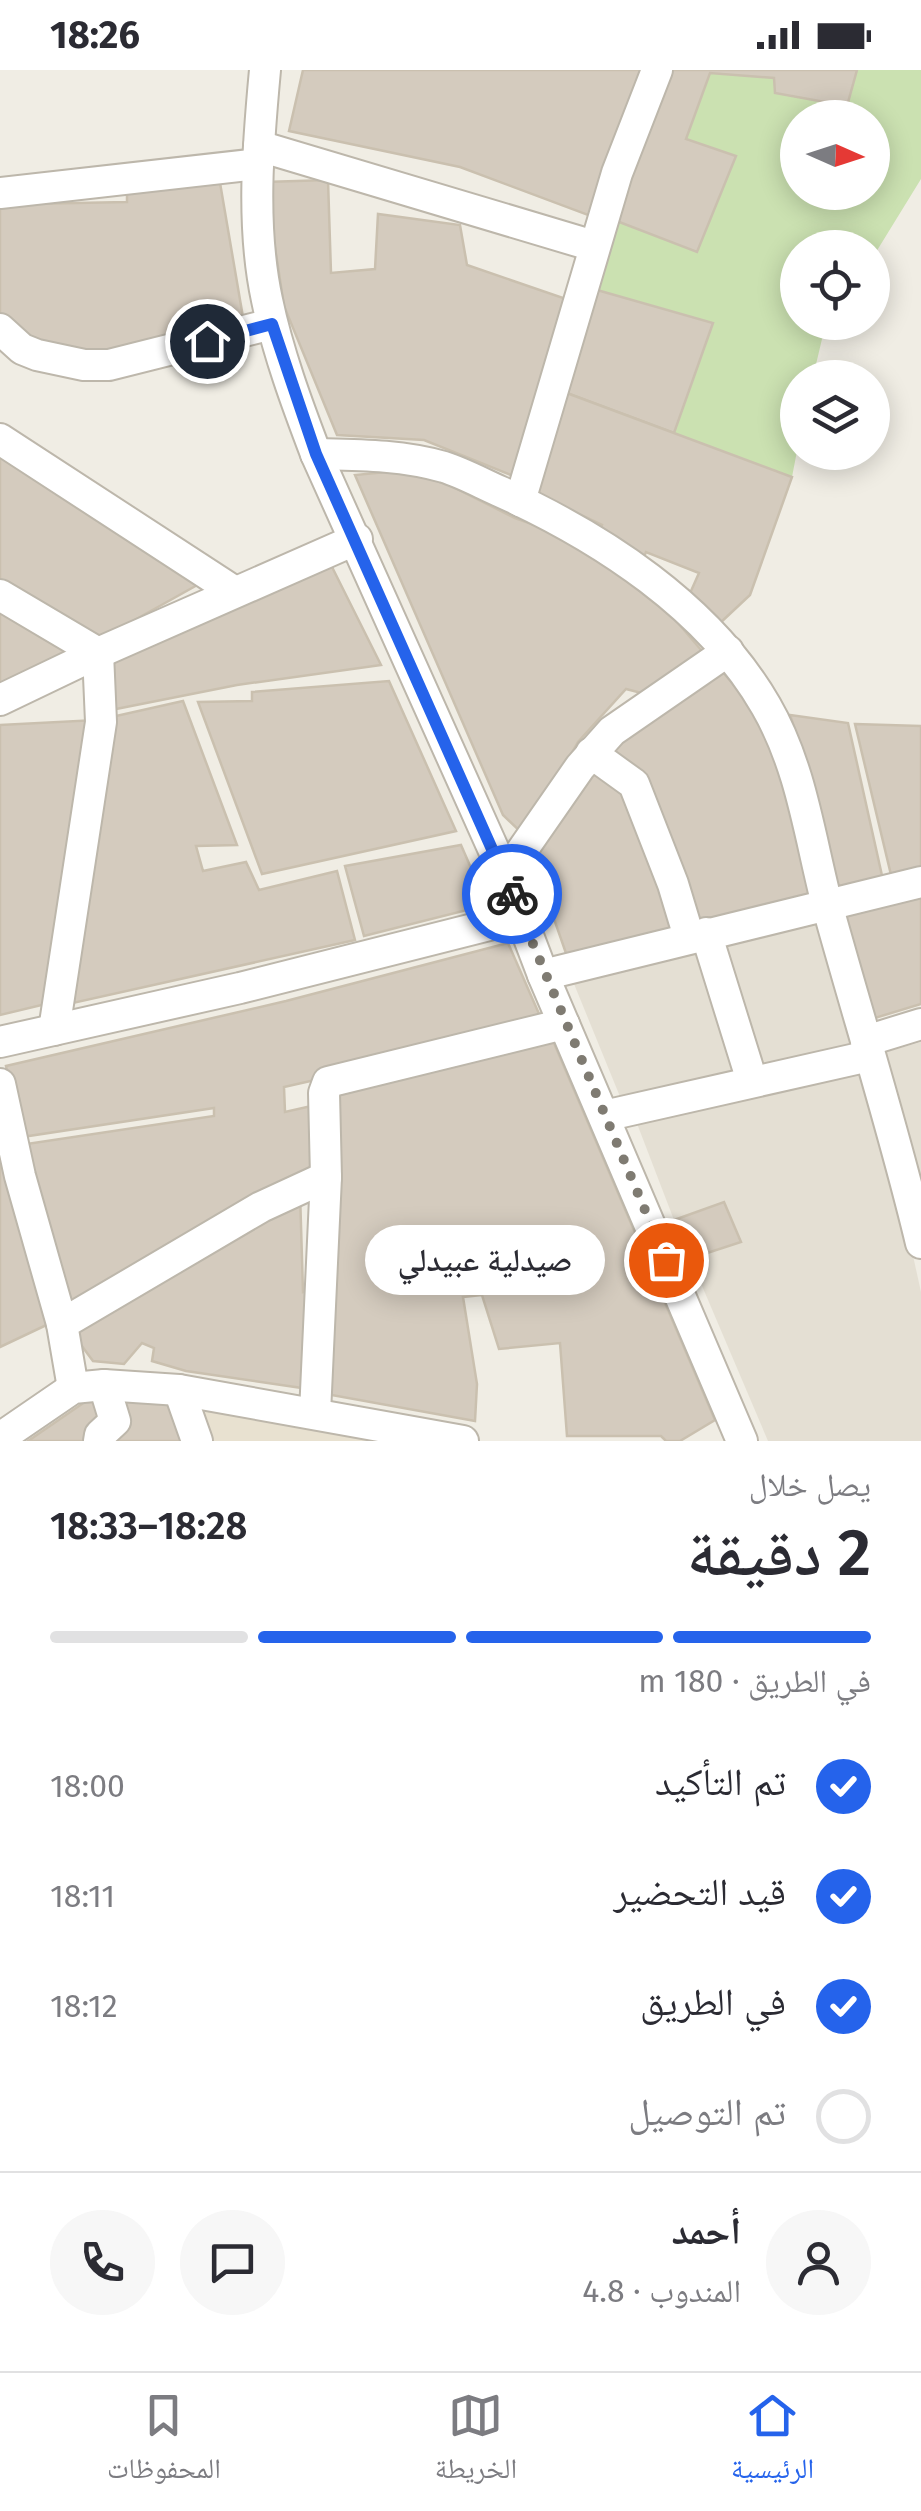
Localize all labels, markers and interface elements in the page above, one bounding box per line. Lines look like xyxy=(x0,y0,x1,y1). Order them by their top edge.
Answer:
text: 18:26 xyxy=(50,12,140,58)
north arrow xyxy=(780,100,890,210)
map controls xyxy=(780,100,890,470)
button: locate xyxy=(780,230,890,340)
pin xyxy=(165,299,250,384)
icon: home xyxy=(180,314,235,369)
button: layers xyxy=(780,360,890,470)
courier xyxy=(462,844,562,944)
icon: bike xyxy=(485,867,540,922)
pin xyxy=(624,1218,709,1303)
callout: صيدلية عبيدلي xyxy=(366,1225,606,1295)
icon: bag xyxy=(639,1233,694,1288)
text: صيدلية عبيدلي xyxy=(398,1241,572,1279)
text: يصل خلال xyxy=(749,1466,871,1504)
text: 18:28–18:33 xyxy=(50,1503,247,1549)
text: 2 دقيقة xyxy=(687,1514,871,1592)
text: في الطريق · 180 m xyxy=(638,1662,871,1700)
text: تم التأكيد xyxy=(655,1759,786,1805)
icon: check xyxy=(816,1759,871,1814)
text: 18:00 xyxy=(50,1767,125,1805)
text: قيد التحضير xyxy=(614,1869,786,1915)
icon: check xyxy=(816,1869,871,1924)
text: 18:11 xyxy=(50,1877,115,1915)
text: في الطريق xyxy=(640,1979,786,2025)
icon: check xyxy=(816,1979,871,2034)
text: 18:12 xyxy=(50,1987,118,2025)
text: تم التوصيل xyxy=(628,2089,786,2135)
text: أحمد xyxy=(671,2208,741,2254)
button: phone xyxy=(50,2210,155,2315)
button: chat xyxy=(180,2210,285,2315)
button: person xyxy=(766,2210,871,2315)
text: المندوب · 4.8 xyxy=(582,2272,741,2310)
tab: المحفوظات xyxy=(107,2388,221,2496)
tab: الخريطة xyxy=(435,2388,517,2496)
tab: الرئيسية xyxy=(731,2388,814,2496)

